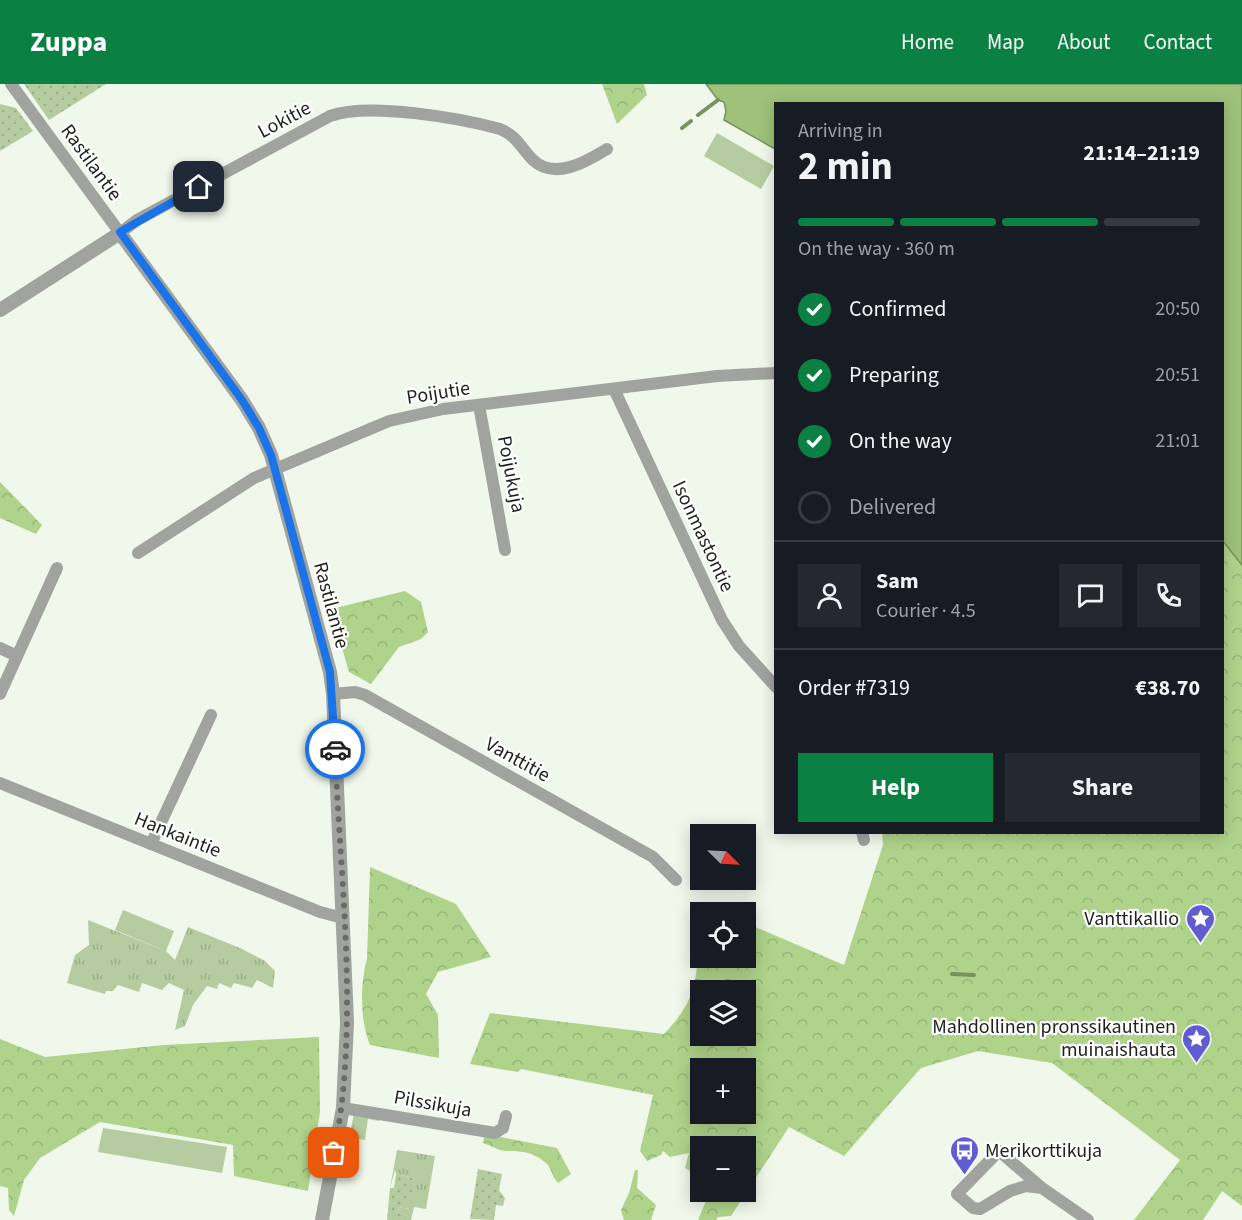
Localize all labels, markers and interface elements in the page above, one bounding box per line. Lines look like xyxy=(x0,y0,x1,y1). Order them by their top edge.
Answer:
text: Zuppa xyxy=(30,22,107,62)
text: Home xyxy=(901,27,954,57)
text: Map xyxy=(987,27,1025,57)
text: About xyxy=(1058,27,1110,57)
text: Contact xyxy=(1143,27,1212,57)
street label: Lokitie xyxy=(253,94,316,146)
text: Arriving in xyxy=(798,117,883,145)
street label: Rastilantie xyxy=(54,118,129,207)
text: 21:14–21:19 xyxy=(1083,137,1200,169)
text: 2 min xyxy=(798,139,893,195)
pin xyxy=(173,161,224,212)
icon: home xyxy=(182,170,215,203)
text: On the way · 360 m xyxy=(798,235,955,263)
icon: check xyxy=(798,293,831,326)
text: Confirmed xyxy=(849,293,946,325)
text: 20:50 xyxy=(1155,295,1200,323)
icon: check xyxy=(798,359,831,392)
text: Preparing xyxy=(849,359,939,391)
text: 20:51 xyxy=(1155,361,1200,389)
street label: Poijutie xyxy=(404,374,472,412)
icon: check xyxy=(798,425,831,458)
text: On the way xyxy=(849,425,952,457)
text: 21:01 xyxy=(1155,427,1200,455)
street label: Poijukuja xyxy=(490,433,532,515)
street label: Isonmastontie xyxy=(665,476,741,597)
text: Delivered xyxy=(849,491,936,523)
street label: Rastilantie xyxy=(306,559,356,652)
button: person xyxy=(798,564,861,627)
button: chat xyxy=(1059,564,1122,627)
button: phone xyxy=(1137,564,1200,627)
text: Sam xyxy=(876,565,919,597)
text: Courier · 4.5 xyxy=(876,597,976,625)
text: Order #7319 xyxy=(798,672,910,704)
text: €38.70 xyxy=(1135,672,1200,704)
courier xyxy=(305,719,365,779)
street label: Vanttitie xyxy=(480,731,555,789)
icon: car xyxy=(319,733,352,766)
button: Help xyxy=(798,753,993,822)
button: Share xyxy=(1005,753,1200,822)
street label: Hankaintie xyxy=(130,805,225,865)
north arrow xyxy=(690,824,756,890)
map controls xyxy=(690,824,756,1202)
button: locate xyxy=(690,902,756,968)
place icon: Vanttikallio xyxy=(1184,902,1216,944)
place label: Vanttikallio xyxy=(1084,905,1179,933)
button: layers xyxy=(690,980,756,1046)
place label: Mahdollinen pronssikautinen muinaishauta xyxy=(932,1013,1176,1064)
place icon: Mahdollinen pronssikautinen muinaishauta xyxy=(1181,1022,1213,1064)
button: + xyxy=(690,1058,756,1124)
street label: Pilssikuja xyxy=(392,1083,474,1125)
pin xyxy=(308,1127,359,1178)
bus stop icon: Merikorttikuja xyxy=(948,1134,980,1176)
icon: bag xyxy=(317,1136,350,1169)
button: − xyxy=(690,1136,756,1202)
place label: Merikorttikuja xyxy=(985,1137,1102,1165)

